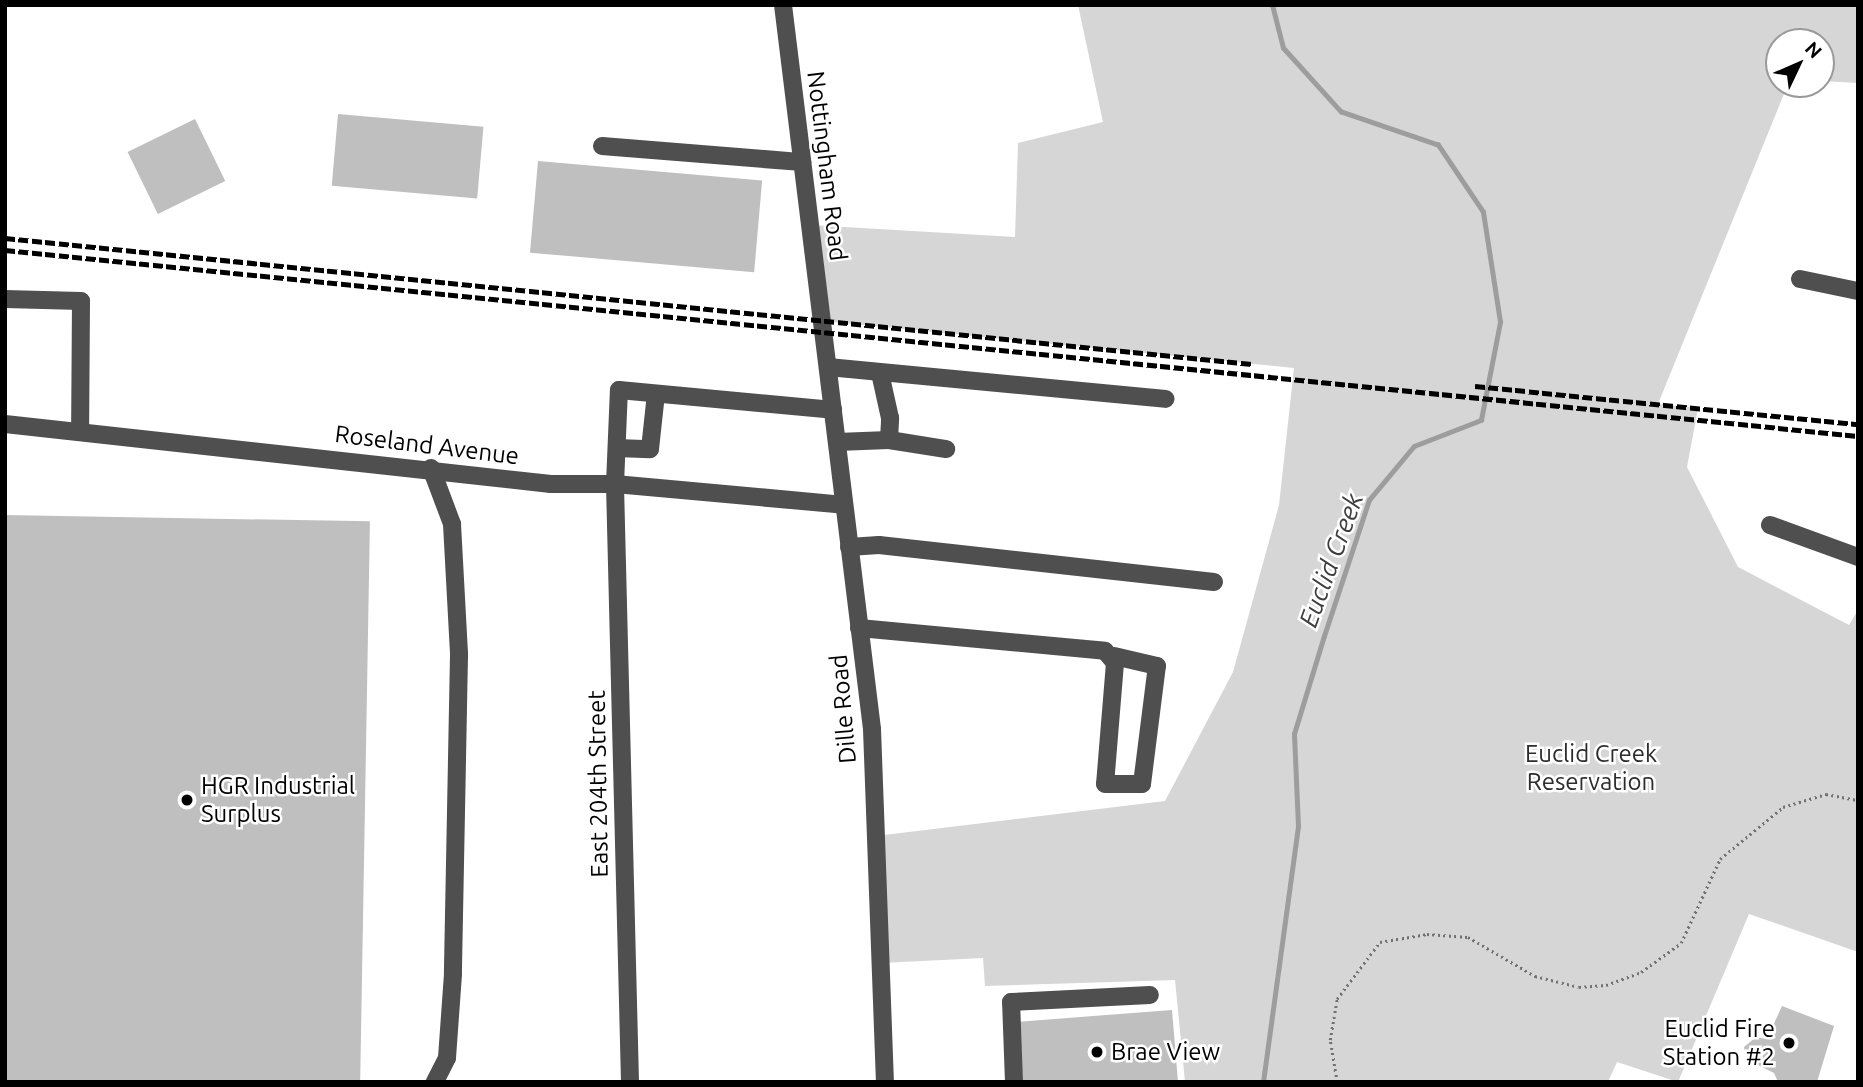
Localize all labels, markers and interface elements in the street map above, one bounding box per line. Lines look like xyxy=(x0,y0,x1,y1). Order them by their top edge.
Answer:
north arrow xyxy=(1765,28,1835,98)
text: N xyxy=(1801,37,1827,63)
street label: Nottingham Road xyxy=(801,69,853,263)
street label: Roseland Avenue xyxy=(333,419,521,471)
water label: Euclid Creek xyxy=(1292,489,1370,631)
street label: Dille Road xyxy=(824,653,862,765)
street label: East 204th Street xyxy=(582,690,614,878)
park label: Euclid Creek Reservation xyxy=(1525,740,1657,796)
place label: HGR Industrial Surplus xyxy=(201,772,355,828)
marker: HGR Industrial Surplus xyxy=(179,792,195,808)
place label: Euclid Fire Station #2 xyxy=(1663,1015,1775,1071)
marker: Euclid Fire Station #2 xyxy=(1781,1035,1797,1051)
place label: Brae View xyxy=(1111,1038,1220,1066)
marker: Brae View xyxy=(1089,1044,1105,1060)

